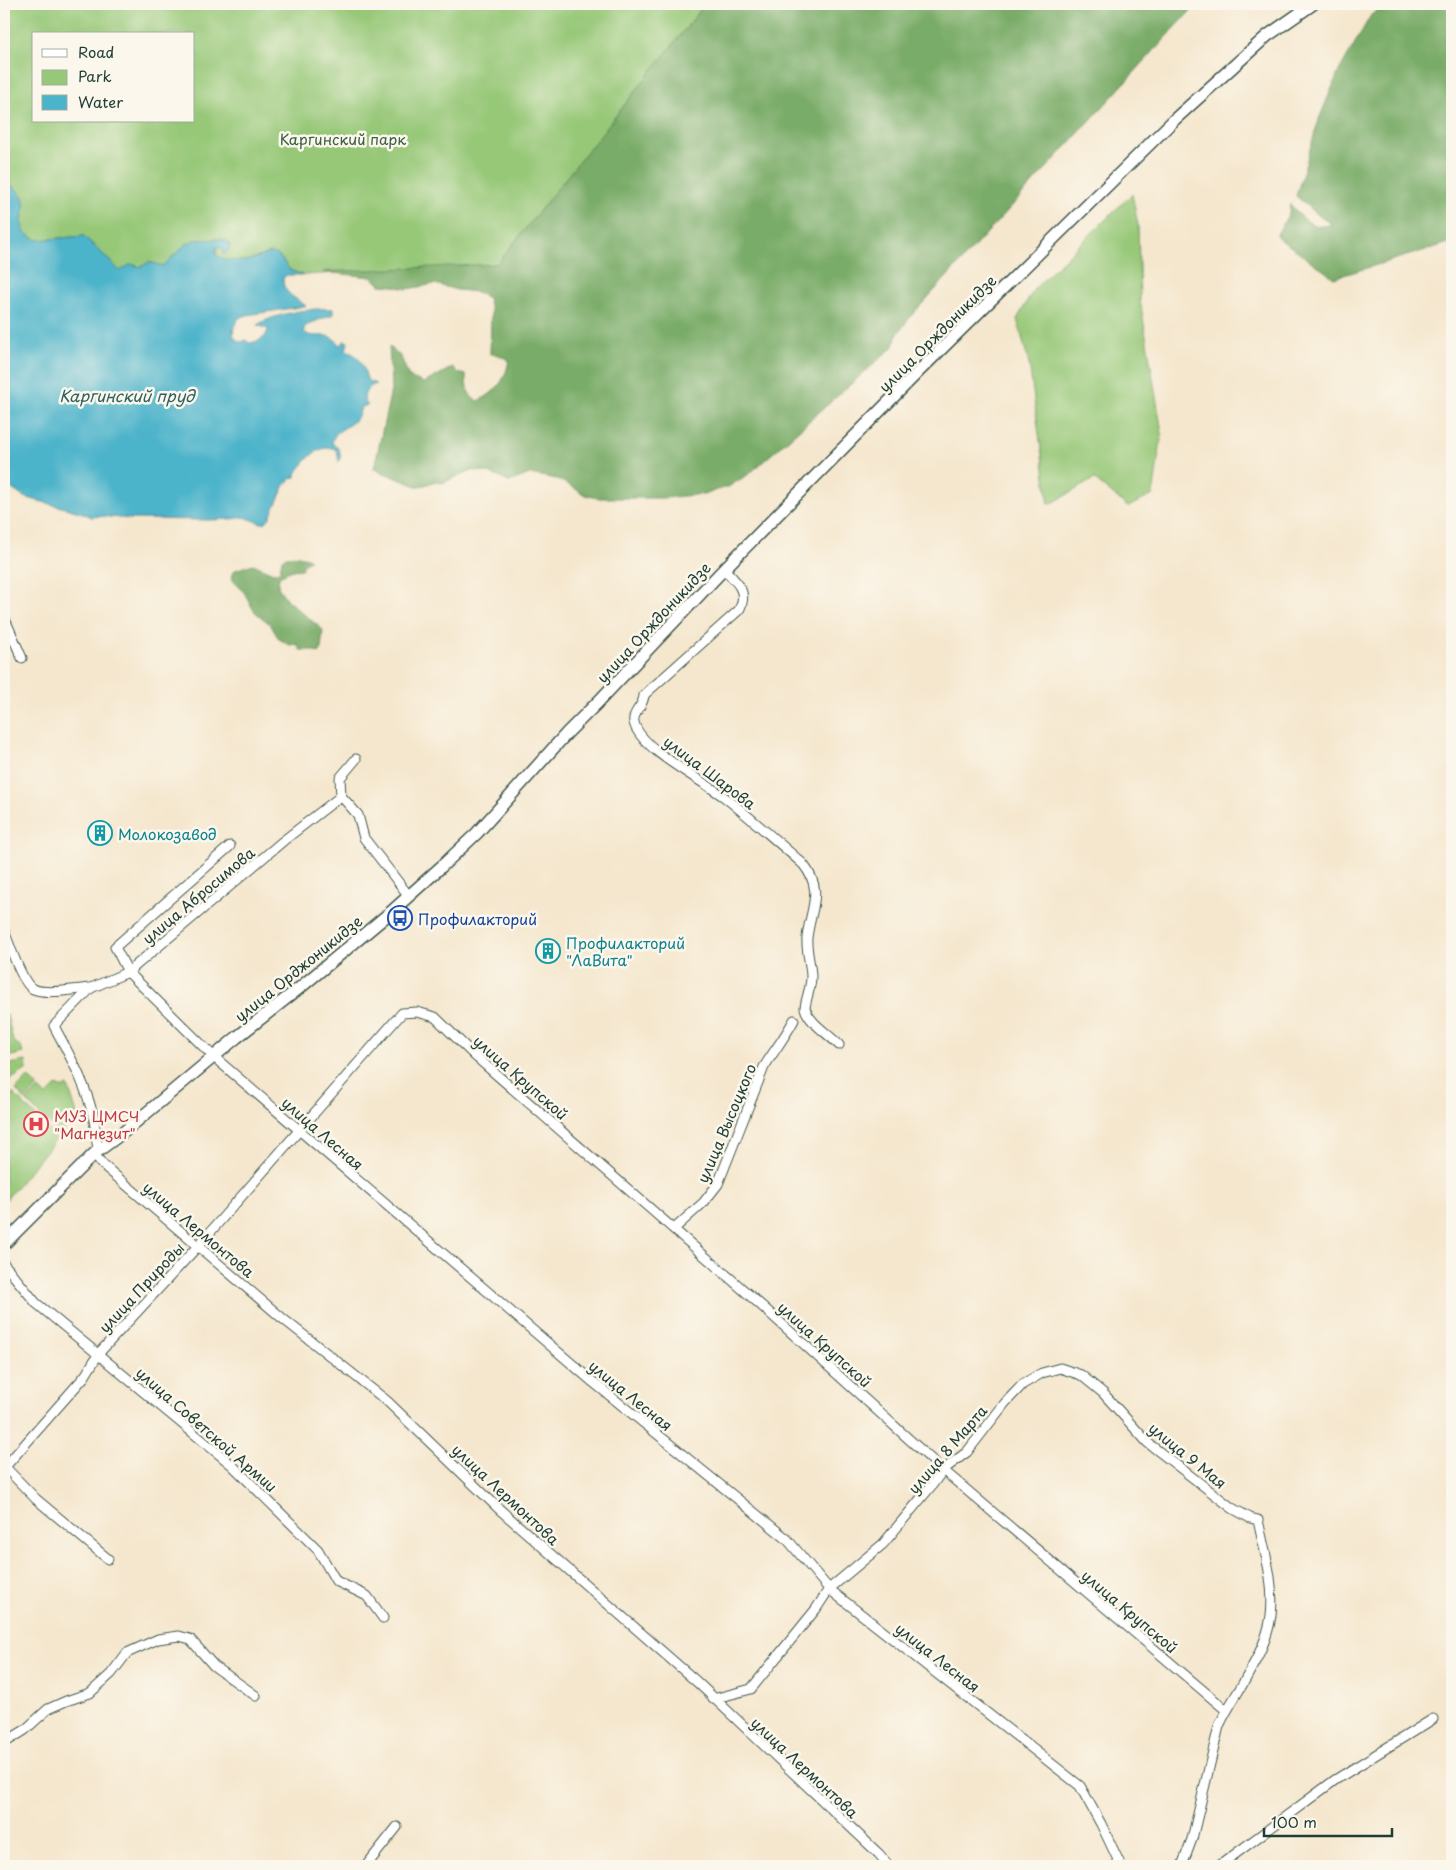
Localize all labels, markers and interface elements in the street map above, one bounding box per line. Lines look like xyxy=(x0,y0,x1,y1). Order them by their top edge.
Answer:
legend xyxy=(32,32,195,122)
text: Road xyxy=(78,40,114,63)
text: Park xyxy=(78,64,112,87)
text: Water xyxy=(78,90,123,113)
park label: Каргинский парк xyxy=(280,127,406,150)
street label: улица Орждоникидзе xyxy=(873,269,1001,397)
water label: Каргинский пруд xyxy=(59,383,196,407)
street label: улица Орждоникидзе xyxy=(591,556,715,688)
street label: улица Шарова xyxy=(659,730,762,815)
building icon: Молокозавод xyxy=(87,820,113,846)
place label: Молокозавод xyxy=(118,822,217,845)
street label: улица Абросимова xyxy=(137,840,260,949)
bus stop icon: Профилакторий xyxy=(387,905,413,931)
place label: Профилакторий xyxy=(418,907,537,930)
street label: улица Орджоникидзе xyxy=(229,909,367,1027)
place label: Профилакторий "ЛаВита" xyxy=(566,931,685,971)
building icon: Профилакторий "ЛаВита" xyxy=(535,938,561,964)
street label: улица Крупской xyxy=(468,1029,574,1125)
street label: улица Высоцкого xyxy=(690,1060,762,1186)
street label: улица Лесная xyxy=(277,1091,369,1175)
place label: МУЗ ЦМСЧ "Магнезит" xyxy=(54,1104,139,1144)
hospital icon: МУЗ ЦМСЧ "Магнезит" xyxy=(23,1111,49,1137)
street label: улица Лермонтова xyxy=(138,1175,260,1283)
street label: улица Природы xyxy=(93,1236,189,1338)
street label: улица Крупской xyxy=(773,1296,877,1392)
street label: улица Лесная xyxy=(584,1354,678,1436)
street label: улица Советской Армии xyxy=(131,1361,283,1497)
street label: улица 8 Марта xyxy=(902,1399,993,1499)
street label: улица 9 Мая xyxy=(1144,1416,1232,1494)
street label: улица Лермонтова xyxy=(447,1438,565,1550)
street label: улица Крупской xyxy=(1077,1564,1183,1658)
street label: улица Лесная xyxy=(891,1617,985,1697)
street label: улица Лермонтова xyxy=(746,1711,864,1823)
scale bar xyxy=(1264,1805,1391,1837)
text: 100 m xyxy=(1271,1810,1317,1833)

